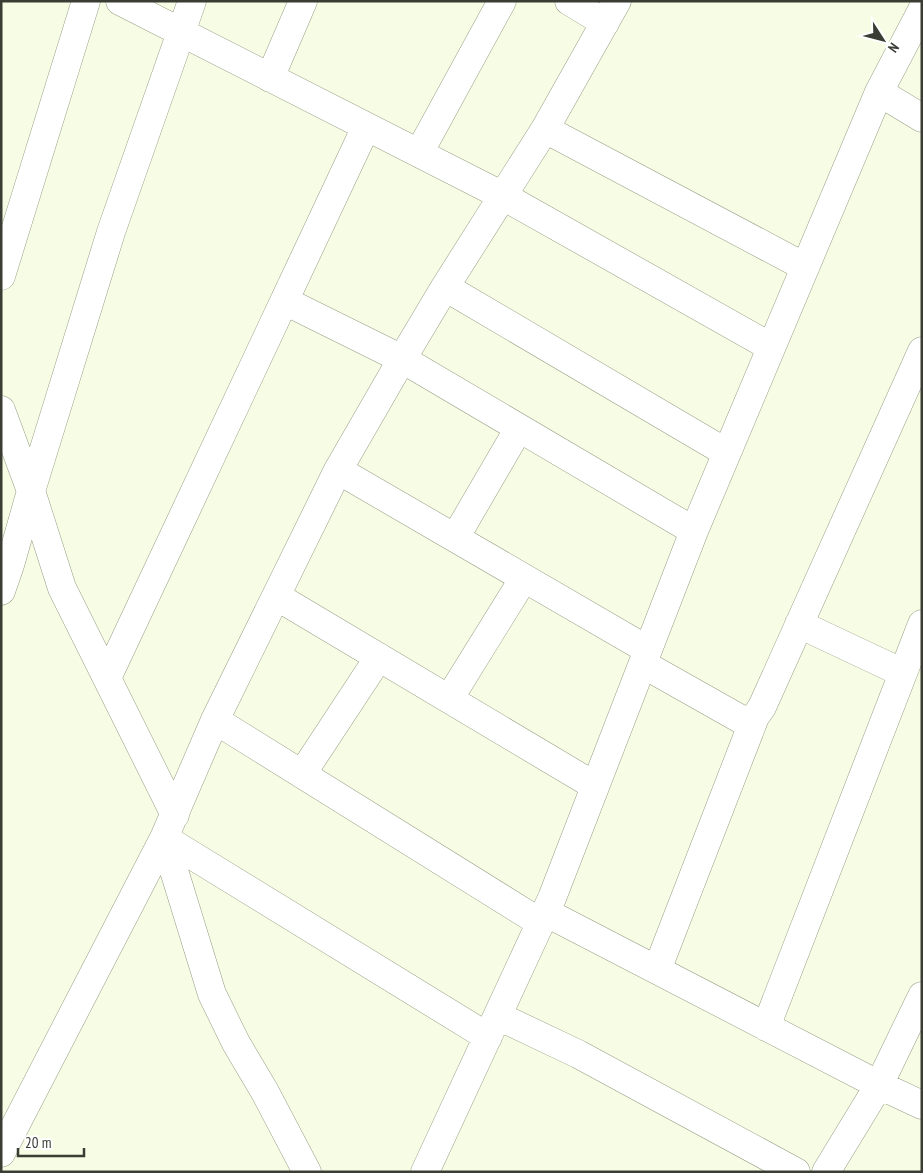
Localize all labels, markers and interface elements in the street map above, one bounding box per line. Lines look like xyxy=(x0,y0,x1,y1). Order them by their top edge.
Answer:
north arrow xyxy=(858,15,908,65)
text: N xyxy=(884,39,903,56)
scale bar xyxy=(18,1126,84,1158)
text: 20 m xyxy=(25,1133,51,1152)

